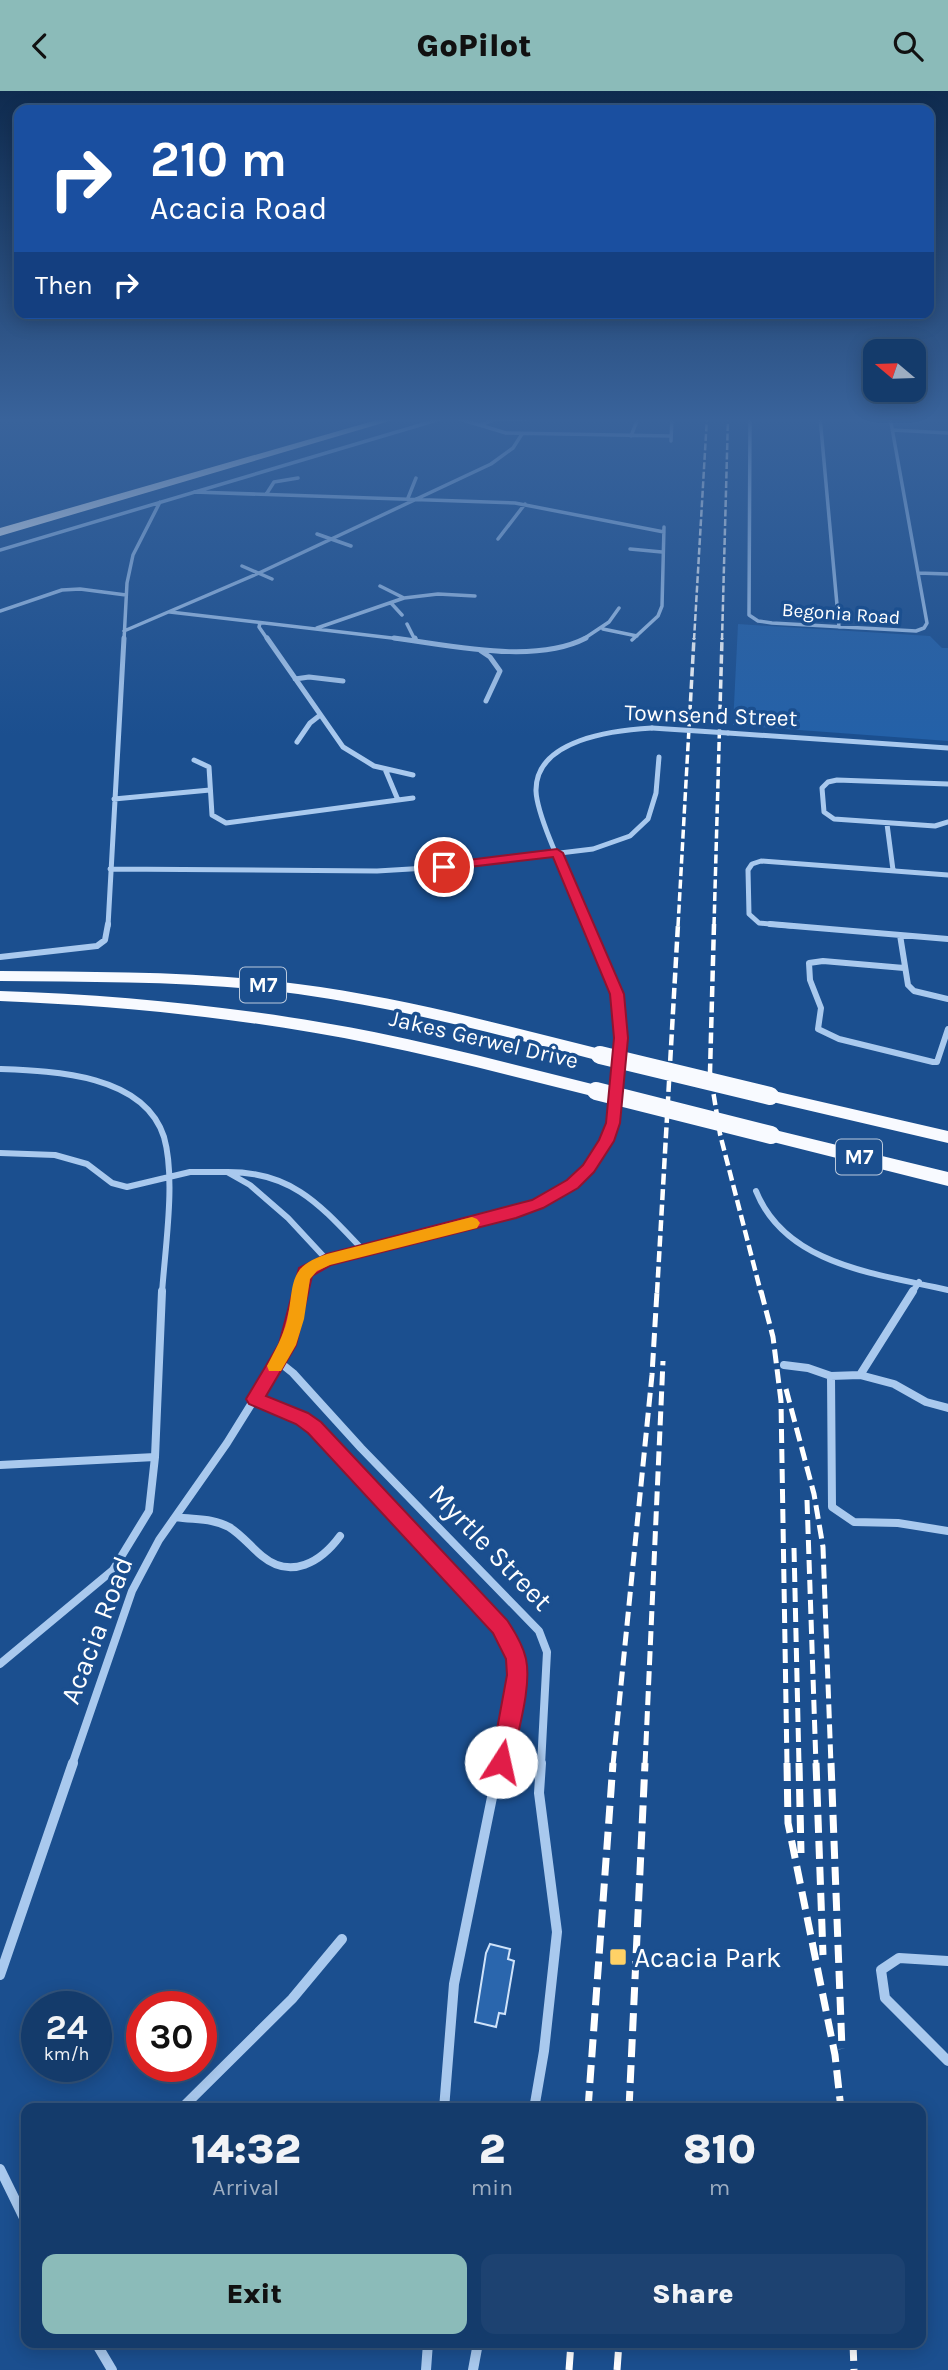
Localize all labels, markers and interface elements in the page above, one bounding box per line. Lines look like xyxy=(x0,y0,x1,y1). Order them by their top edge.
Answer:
icon: back xyxy=(21,27,59,65)
text: GoPilot xyxy=(416,27,532,64)
icon: search xyxy=(889,27,927,65)
text: 210 m xyxy=(150,131,287,188)
icon: right xyxy=(35,133,126,224)
text: Acacia Road xyxy=(150,190,327,227)
icon: right xyxy=(107,266,145,304)
text: Then xyxy=(35,270,93,301)
north arrow xyxy=(863,339,926,403)
map controls xyxy=(863,339,926,402)
street label: Begonia Road xyxy=(781,599,901,629)
street label: Townsend Street xyxy=(624,699,798,732)
pin xyxy=(414,837,474,897)
icon: arrive xyxy=(425,848,463,886)
road number: M7 xyxy=(240,967,286,1003)
street label: Jakes Gerwel Drive xyxy=(387,1005,581,1074)
road number: M7 xyxy=(836,1139,882,1175)
street label: Myrtle Street xyxy=(422,1477,559,1617)
street label: Acacia Road xyxy=(53,1552,140,1709)
position arrow xyxy=(464,1725,538,1799)
place label: Acacia Park xyxy=(634,1941,782,1974)
marker: Acacia Park xyxy=(608,1947,628,1967)
speed limit sign: 30 xyxy=(126,1991,217,2082)
text: 24 xyxy=(46,2007,88,2048)
text: km/h xyxy=(44,2043,89,2065)
text: 14:32 xyxy=(191,2124,301,2174)
text: 2 xyxy=(479,2124,505,2174)
text: 810 xyxy=(683,2124,756,2174)
text: Arrival xyxy=(212,2174,280,2201)
text: min xyxy=(471,2174,513,2201)
text: m xyxy=(709,2174,730,2201)
button: Exit xyxy=(42,2254,467,2334)
button: Share xyxy=(481,2254,905,2334)

